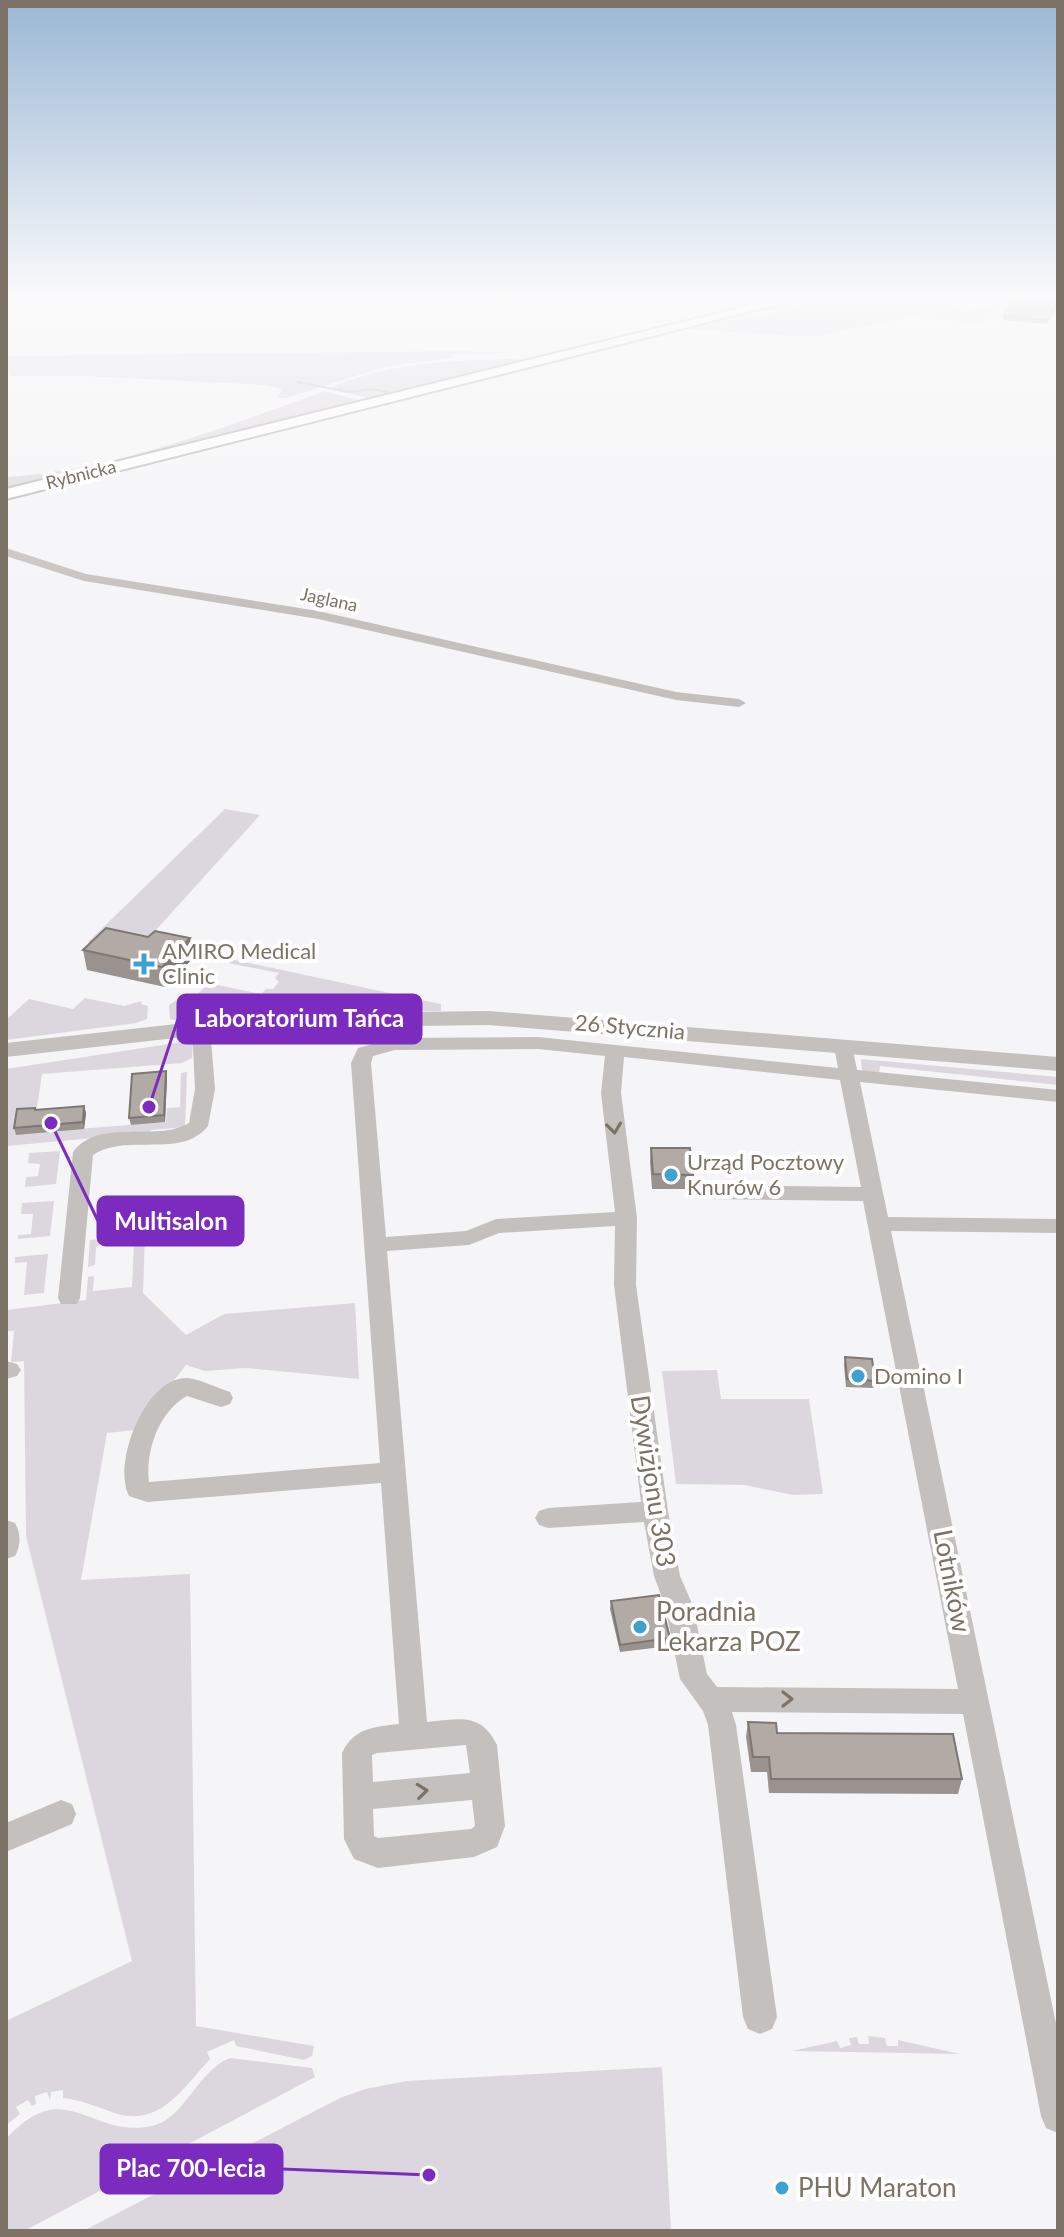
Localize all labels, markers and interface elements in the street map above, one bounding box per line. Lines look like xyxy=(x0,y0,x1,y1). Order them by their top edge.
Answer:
street label: Rybnicka xyxy=(43,455,118,493)
street label: Jaglana xyxy=(299,582,360,616)
place label: AMIRO Medical Clinic xyxy=(162,937,316,989)
marker: AMIRO Medical Clinic xyxy=(133,953,155,975)
callout: Laboratorium Tańca xyxy=(178,995,421,1043)
text: Laboratorium Tańca xyxy=(194,1003,404,1032)
street label: 26 Stycznia xyxy=(574,1008,686,1045)
one-way arrow xyxy=(605,1121,622,1135)
place label: Urząd Pocztowy Knurów 6 xyxy=(687,1148,845,1200)
marker: Urząd Pocztowy Knurów 6 xyxy=(662,1166,680,1184)
callout: Multisalon xyxy=(98,1197,243,1245)
text: Multisalon xyxy=(114,1206,228,1235)
place label: Domino I xyxy=(874,1362,963,1389)
marker: Domino I xyxy=(849,1367,867,1385)
street label: Dywizjonu 303 xyxy=(625,1393,683,1569)
street label: Lotników xyxy=(927,1527,979,1635)
place label: Poradnia Lekarza POZ xyxy=(656,1595,801,1657)
marker: Poradnia Lekarza POZ xyxy=(631,1618,649,1636)
one-way arrow xyxy=(781,1690,794,1708)
one-way arrow xyxy=(416,1783,429,1800)
callout: Plac 700-lecia xyxy=(101,2145,282,2193)
text: Plac 700-lecia xyxy=(116,2153,266,2182)
place label: PHU Maraton xyxy=(798,2171,956,2203)
marker: PHU Maraton xyxy=(773,2179,791,2197)

